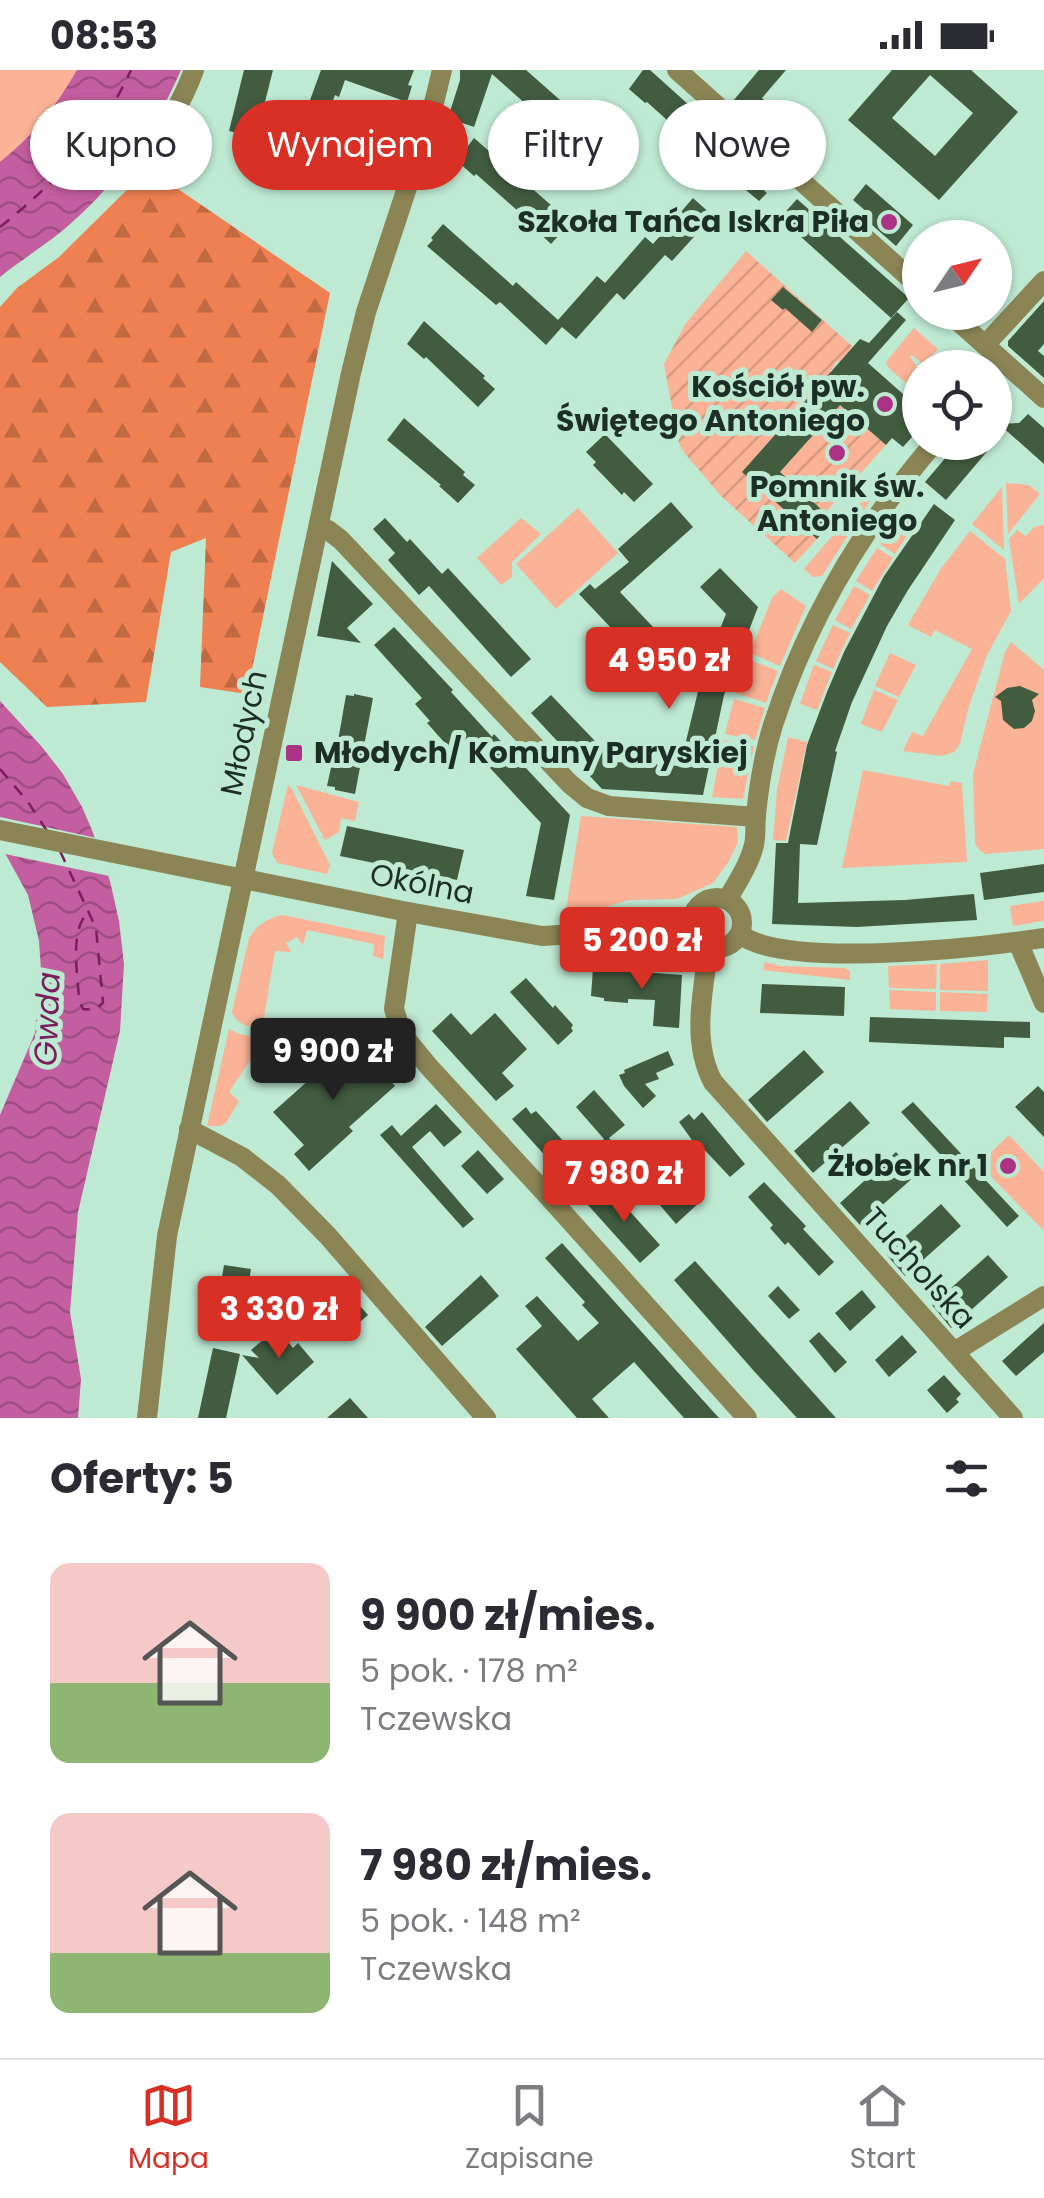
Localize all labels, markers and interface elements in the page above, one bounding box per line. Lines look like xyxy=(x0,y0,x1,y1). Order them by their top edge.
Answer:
text: 08:53 xyxy=(50,9,158,62)
chip: Kupno xyxy=(30,100,212,190)
chip: Wynajem xyxy=(232,100,468,190)
chip: Filtry xyxy=(488,100,639,190)
chip: Nowe xyxy=(659,100,826,190)
place label: Szkoła Tańca Iskra Piła xyxy=(517,200,869,243)
marker: Szkoła Tańca Iskra Piła xyxy=(878,211,900,233)
north arrow xyxy=(902,220,1012,330)
map controls xyxy=(902,220,1012,460)
button: locate xyxy=(902,350,1012,460)
place label: Kościół pw. Świętego Antoniego xyxy=(556,365,865,442)
marker: Kościół pw. Świętego Antoniego xyxy=(874,393,896,415)
marker: Pomnik św. Antoniego xyxy=(826,442,848,464)
place label: Pomnik św. Antoniego xyxy=(750,465,924,542)
pin: 4 950 zł xyxy=(566,627,772,712)
text: 4 950 zł xyxy=(608,637,730,682)
street label: Młodych xyxy=(209,666,278,800)
place label: Młodych/ Komuny Paryskiej xyxy=(314,731,748,774)
marker: Młodych/ Komuny Paryskiej xyxy=(283,742,305,764)
street label: Okólna xyxy=(366,852,478,915)
pin: 5 200 zł xyxy=(539,907,745,992)
text: 5 200 zł xyxy=(582,917,702,962)
water label: Gwda xyxy=(22,971,71,1067)
pin: 9 900 zł xyxy=(230,1018,436,1103)
text: 9 900 zł xyxy=(273,1028,393,1073)
pin: 7 980 zł xyxy=(521,1140,727,1225)
place label: Żłobek nr 1 xyxy=(827,1144,988,1187)
text: 7 980 zł xyxy=(565,1150,683,1195)
marker: Żłobek nr 1 xyxy=(997,1155,1019,1177)
street label: Tucholska xyxy=(853,1197,986,1338)
pin: 3 330 zł xyxy=(176,1276,382,1361)
text: 3 330 zł xyxy=(220,1286,338,1331)
text: Oferty: 5 xyxy=(50,1449,234,1508)
icon: filters xyxy=(939,1451,994,1506)
text: 9 900 zł/mies. xyxy=(360,1586,656,1645)
icon: home xyxy=(130,1603,250,1723)
text: 5 pok. · 178 m² xyxy=(360,1648,578,1693)
text: Tczewska xyxy=(360,1696,512,1741)
text: 7 980 zł/mies. xyxy=(360,1836,652,1895)
icon: home xyxy=(130,1853,250,1973)
text: 5 pok. · 148 m² xyxy=(360,1898,580,1943)
text: Tczewska xyxy=(360,1946,512,1991)
tab: Mapa xyxy=(128,2078,209,2180)
tab: Zapisane xyxy=(465,2078,594,2180)
tab: Start xyxy=(850,2078,916,2180)

